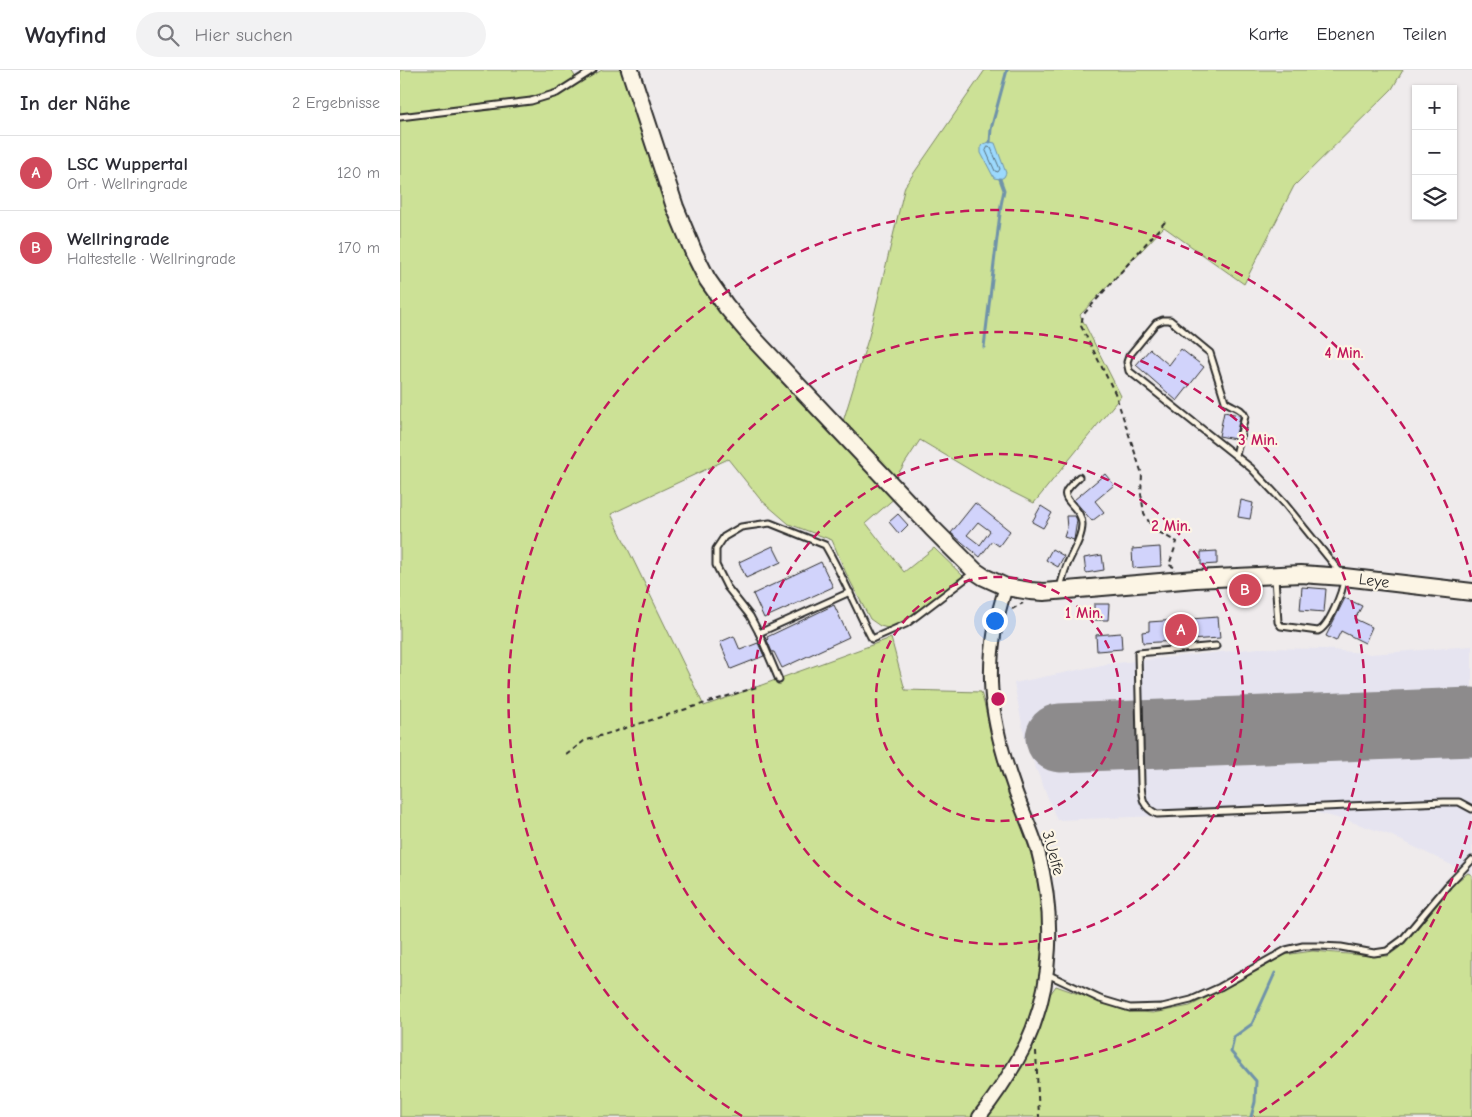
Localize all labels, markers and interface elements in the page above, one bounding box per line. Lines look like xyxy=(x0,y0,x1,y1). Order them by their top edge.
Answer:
search box xyxy=(136,12,486,57)
text: Wayfind xyxy=(25,21,106,49)
icon: search xyxy=(154,21,182,49)
text: Hier suchen xyxy=(194,24,293,46)
text: Karte xyxy=(1248,24,1289,45)
text: Ebenen xyxy=(1317,24,1375,45)
text: Teilen xyxy=(1403,24,1447,45)
map controls xyxy=(1412,85,1457,220)
button: + xyxy=(1412,85,1457,130)
text: In der Nähe xyxy=(20,91,130,115)
text: 2 Ergebnisse xyxy=(292,94,380,112)
button: − xyxy=(1412,130,1457,175)
text: LSC Wuppertal xyxy=(67,153,188,175)
text: A xyxy=(32,164,40,182)
text: 120 m xyxy=(337,164,380,182)
text: Ort · Wellringrade xyxy=(67,175,188,193)
button: layers xyxy=(1412,175,1457,220)
text: Wellringrade xyxy=(67,228,169,250)
text: B xyxy=(31,239,41,257)
text: 170 m xyxy=(338,239,380,257)
text: Haltestelle · Wellringrade xyxy=(67,250,236,268)
text: 4 Min. xyxy=(1325,344,1364,362)
text: 3 Min. xyxy=(1238,431,1278,449)
text: 2 Min. xyxy=(1151,517,1191,535)
street label: Leye xyxy=(1358,570,1390,592)
pin: B xyxy=(1229,571,1261,609)
text: 1 Min. xyxy=(1065,604,1103,622)
your location xyxy=(982,608,1008,634)
pin: A xyxy=(1165,611,1197,649)
centre of rings xyxy=(989,690,1007,708)
street label: 3.Uelfe xyxy=(1038,829,1068,877)

